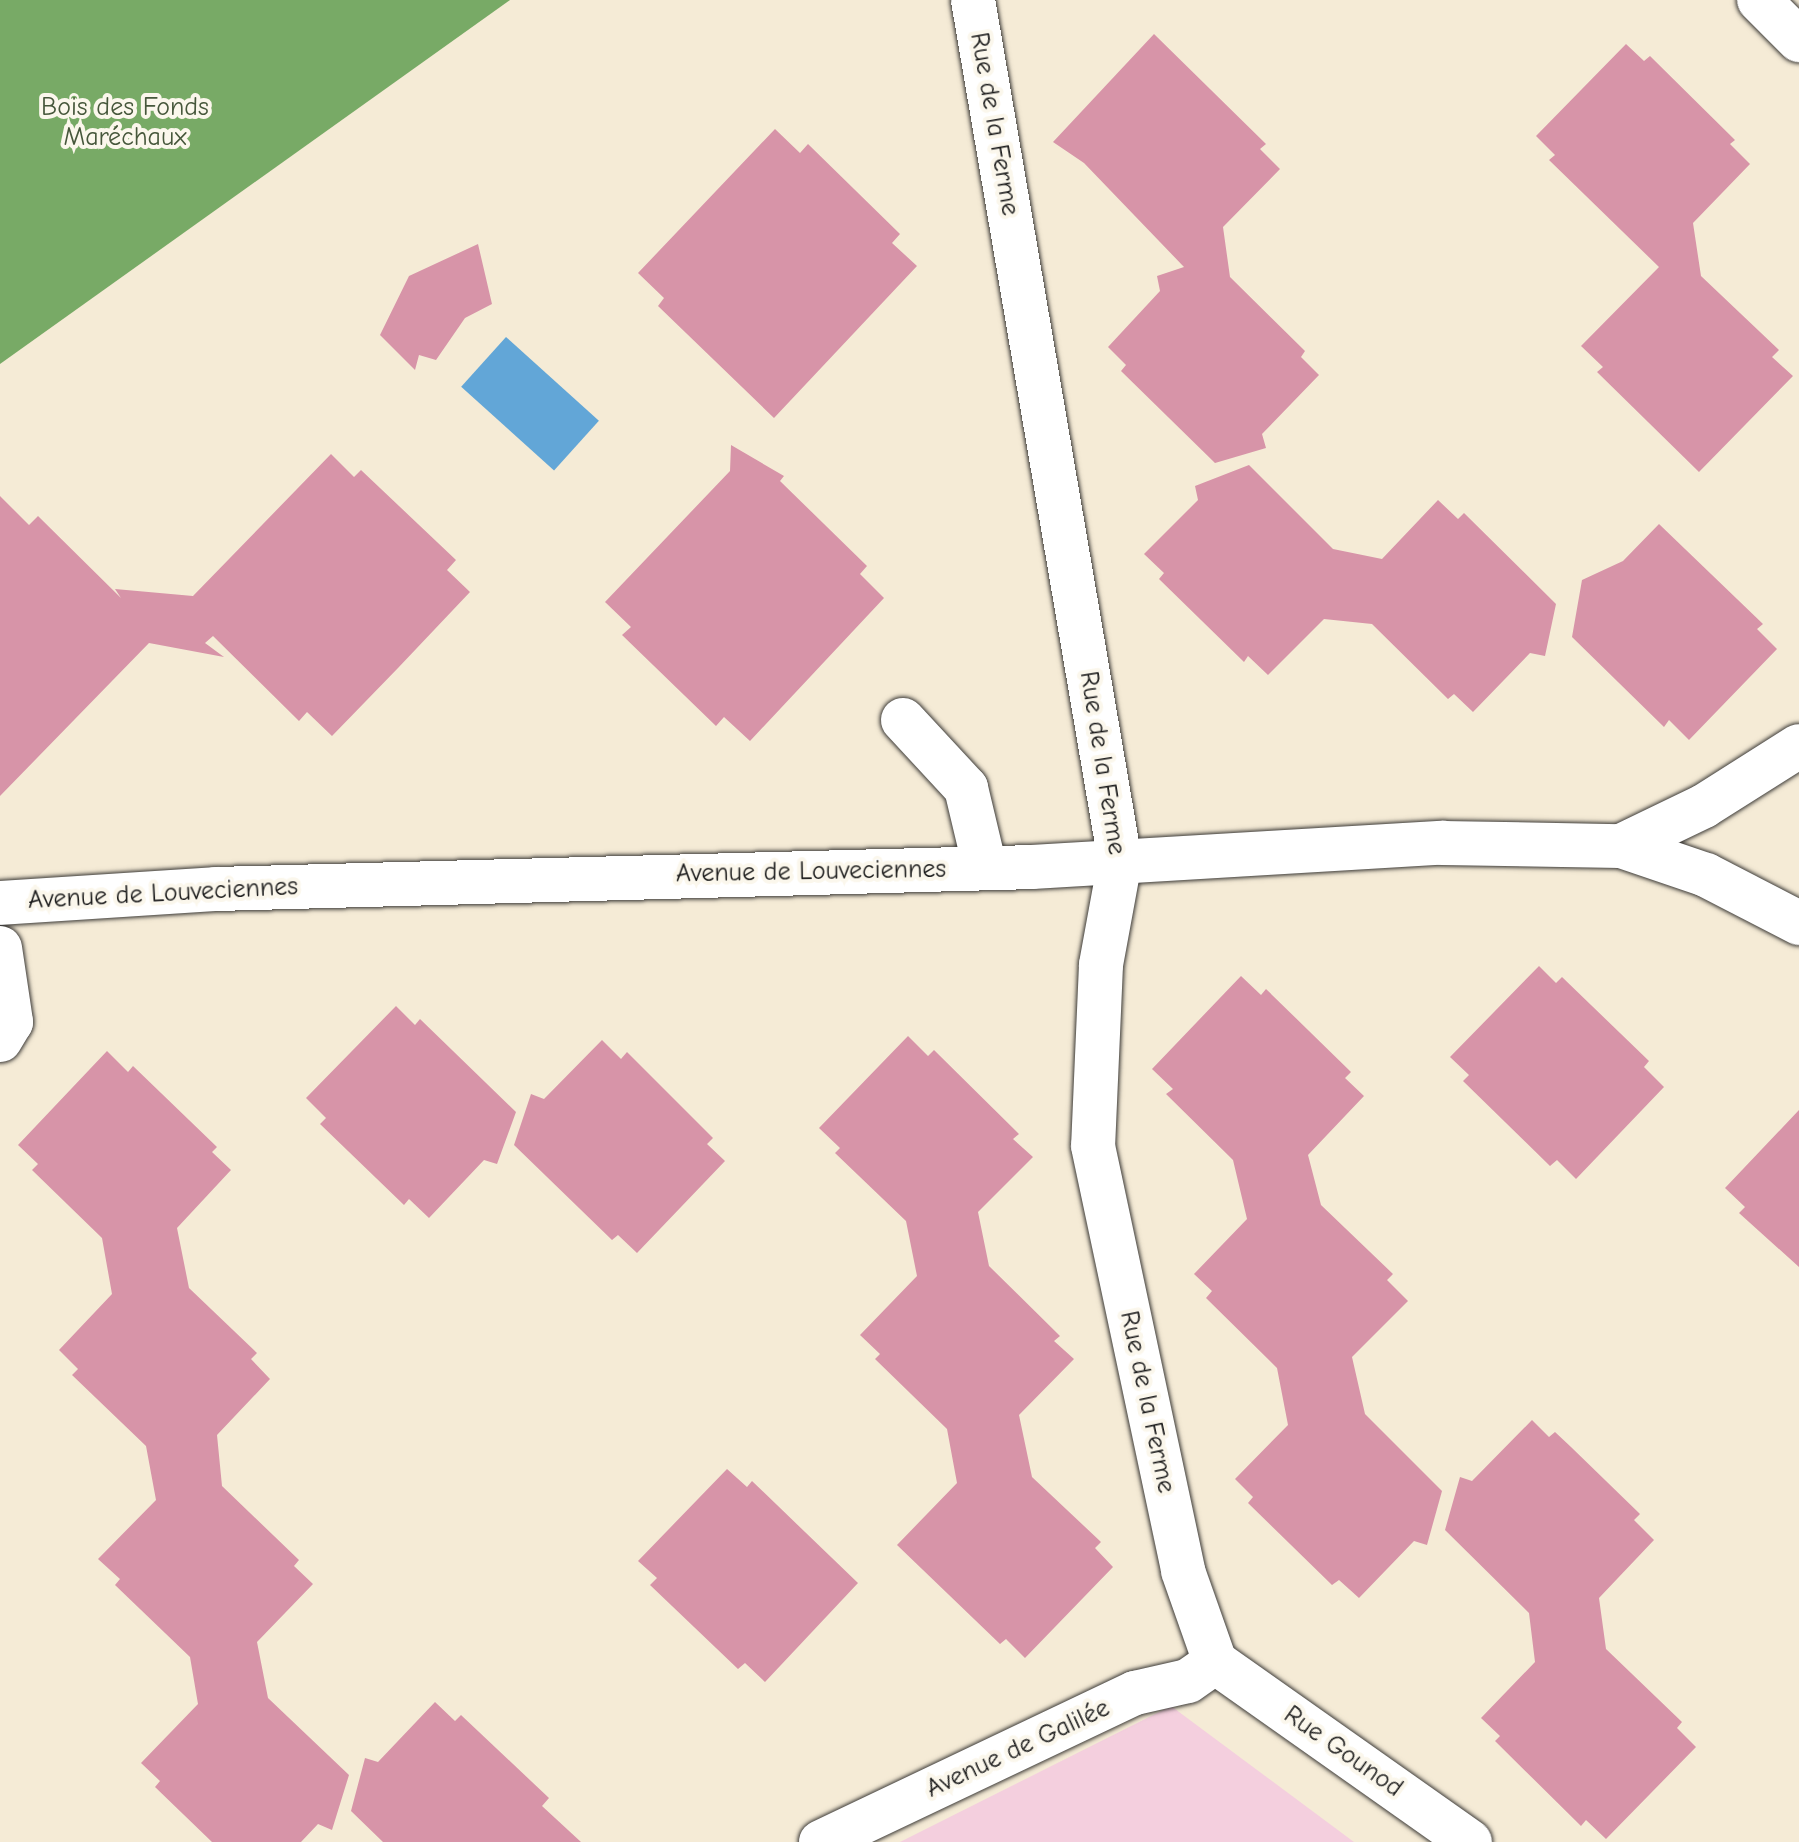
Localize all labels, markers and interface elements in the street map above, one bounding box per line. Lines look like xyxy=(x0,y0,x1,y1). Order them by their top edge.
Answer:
street label: Rue de la Ferme xyxy=(963,30,1025,218)
park label: Bois des Fonds Maréchaux xyxy=(41,92,209,154)
street label: Rue de la Ferme xyxy=(1072,669,1132,857)
street label: Avenue de Louveciennes xyxy=(676,854,946,890)
street label: Avenue de Louveciennes xyxy=(27,871,299,917)
street label: Rue de la Ferme xyxy=(1112,1308,1182,1496)
street label: Avenue de Galilée xyxy=(921,1693,1115,1805)
street label: Rue Gounod xyxy=(1278,1700,1408,1804)

